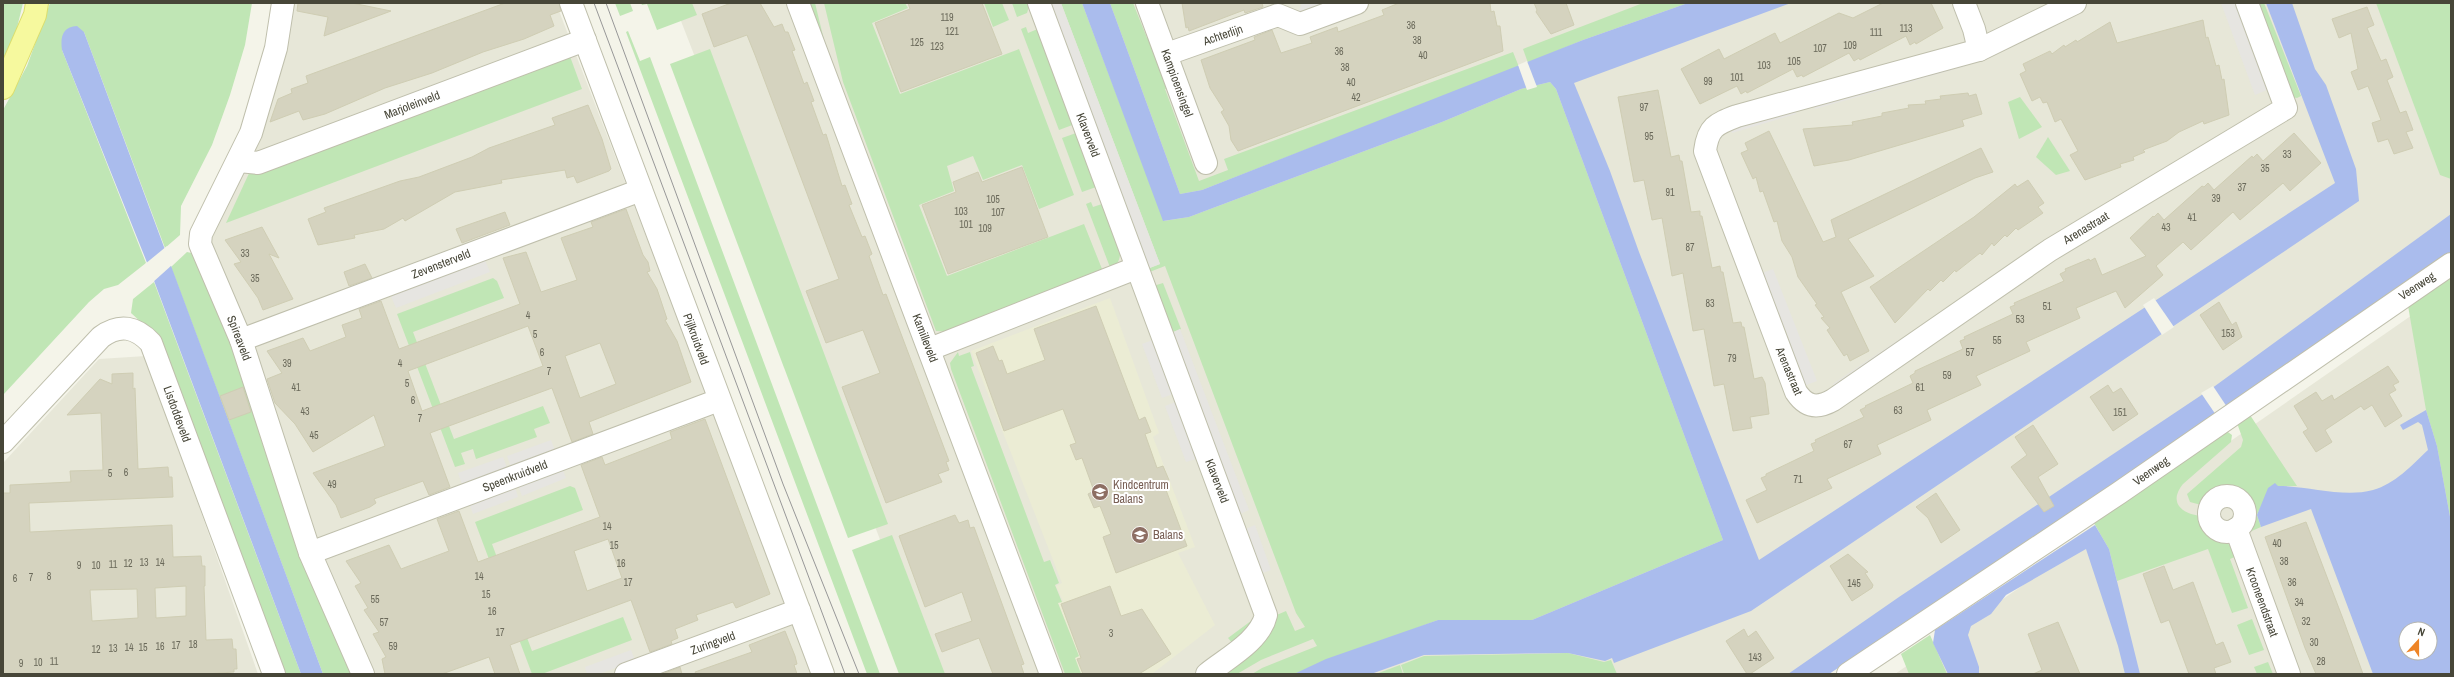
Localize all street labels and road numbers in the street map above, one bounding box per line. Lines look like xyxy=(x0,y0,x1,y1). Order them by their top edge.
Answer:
street label: Achterlijn xyxy=(1200,21,1245,50)
street label: Kampioensingel xyxy=(1157,47,1197,119)
street label: Marjoleinveld xyxy=(382,87,442,123)
street label: Klaverveld xyxy=(1072,111,1104,159)
street label: Arenastraat xyxy=(2059,208,2112,248)
street label: Zevensterveld xyxy=(409,245,473,283)
street label: Veenweg xyxy=(2396,268,2439,304)
street label: Pijlkruidveld xyxy=(679,311,713,367)
street label: Kamilleveld xyxy=(908,311,942,365)
street label: Spireaveld xyxy=(223,313,255,363)
street label: Arenastraat xyxy=(1771,344,1806,398)
street label: Lisdoddeveld xyxy=(159,384,195,444)
street label: Veenweg xyxy=(2130,453,2173,489)
street label: Speenkruidveld xyxy=(480,456,550,496)
street label: Klaverveld xyxy=(1201,457,1233,505)
street label: Krooneendstraat xyxy=(2242,565,2282,639)
street label: Zuringveld xyxy=(688,628,738,658)

